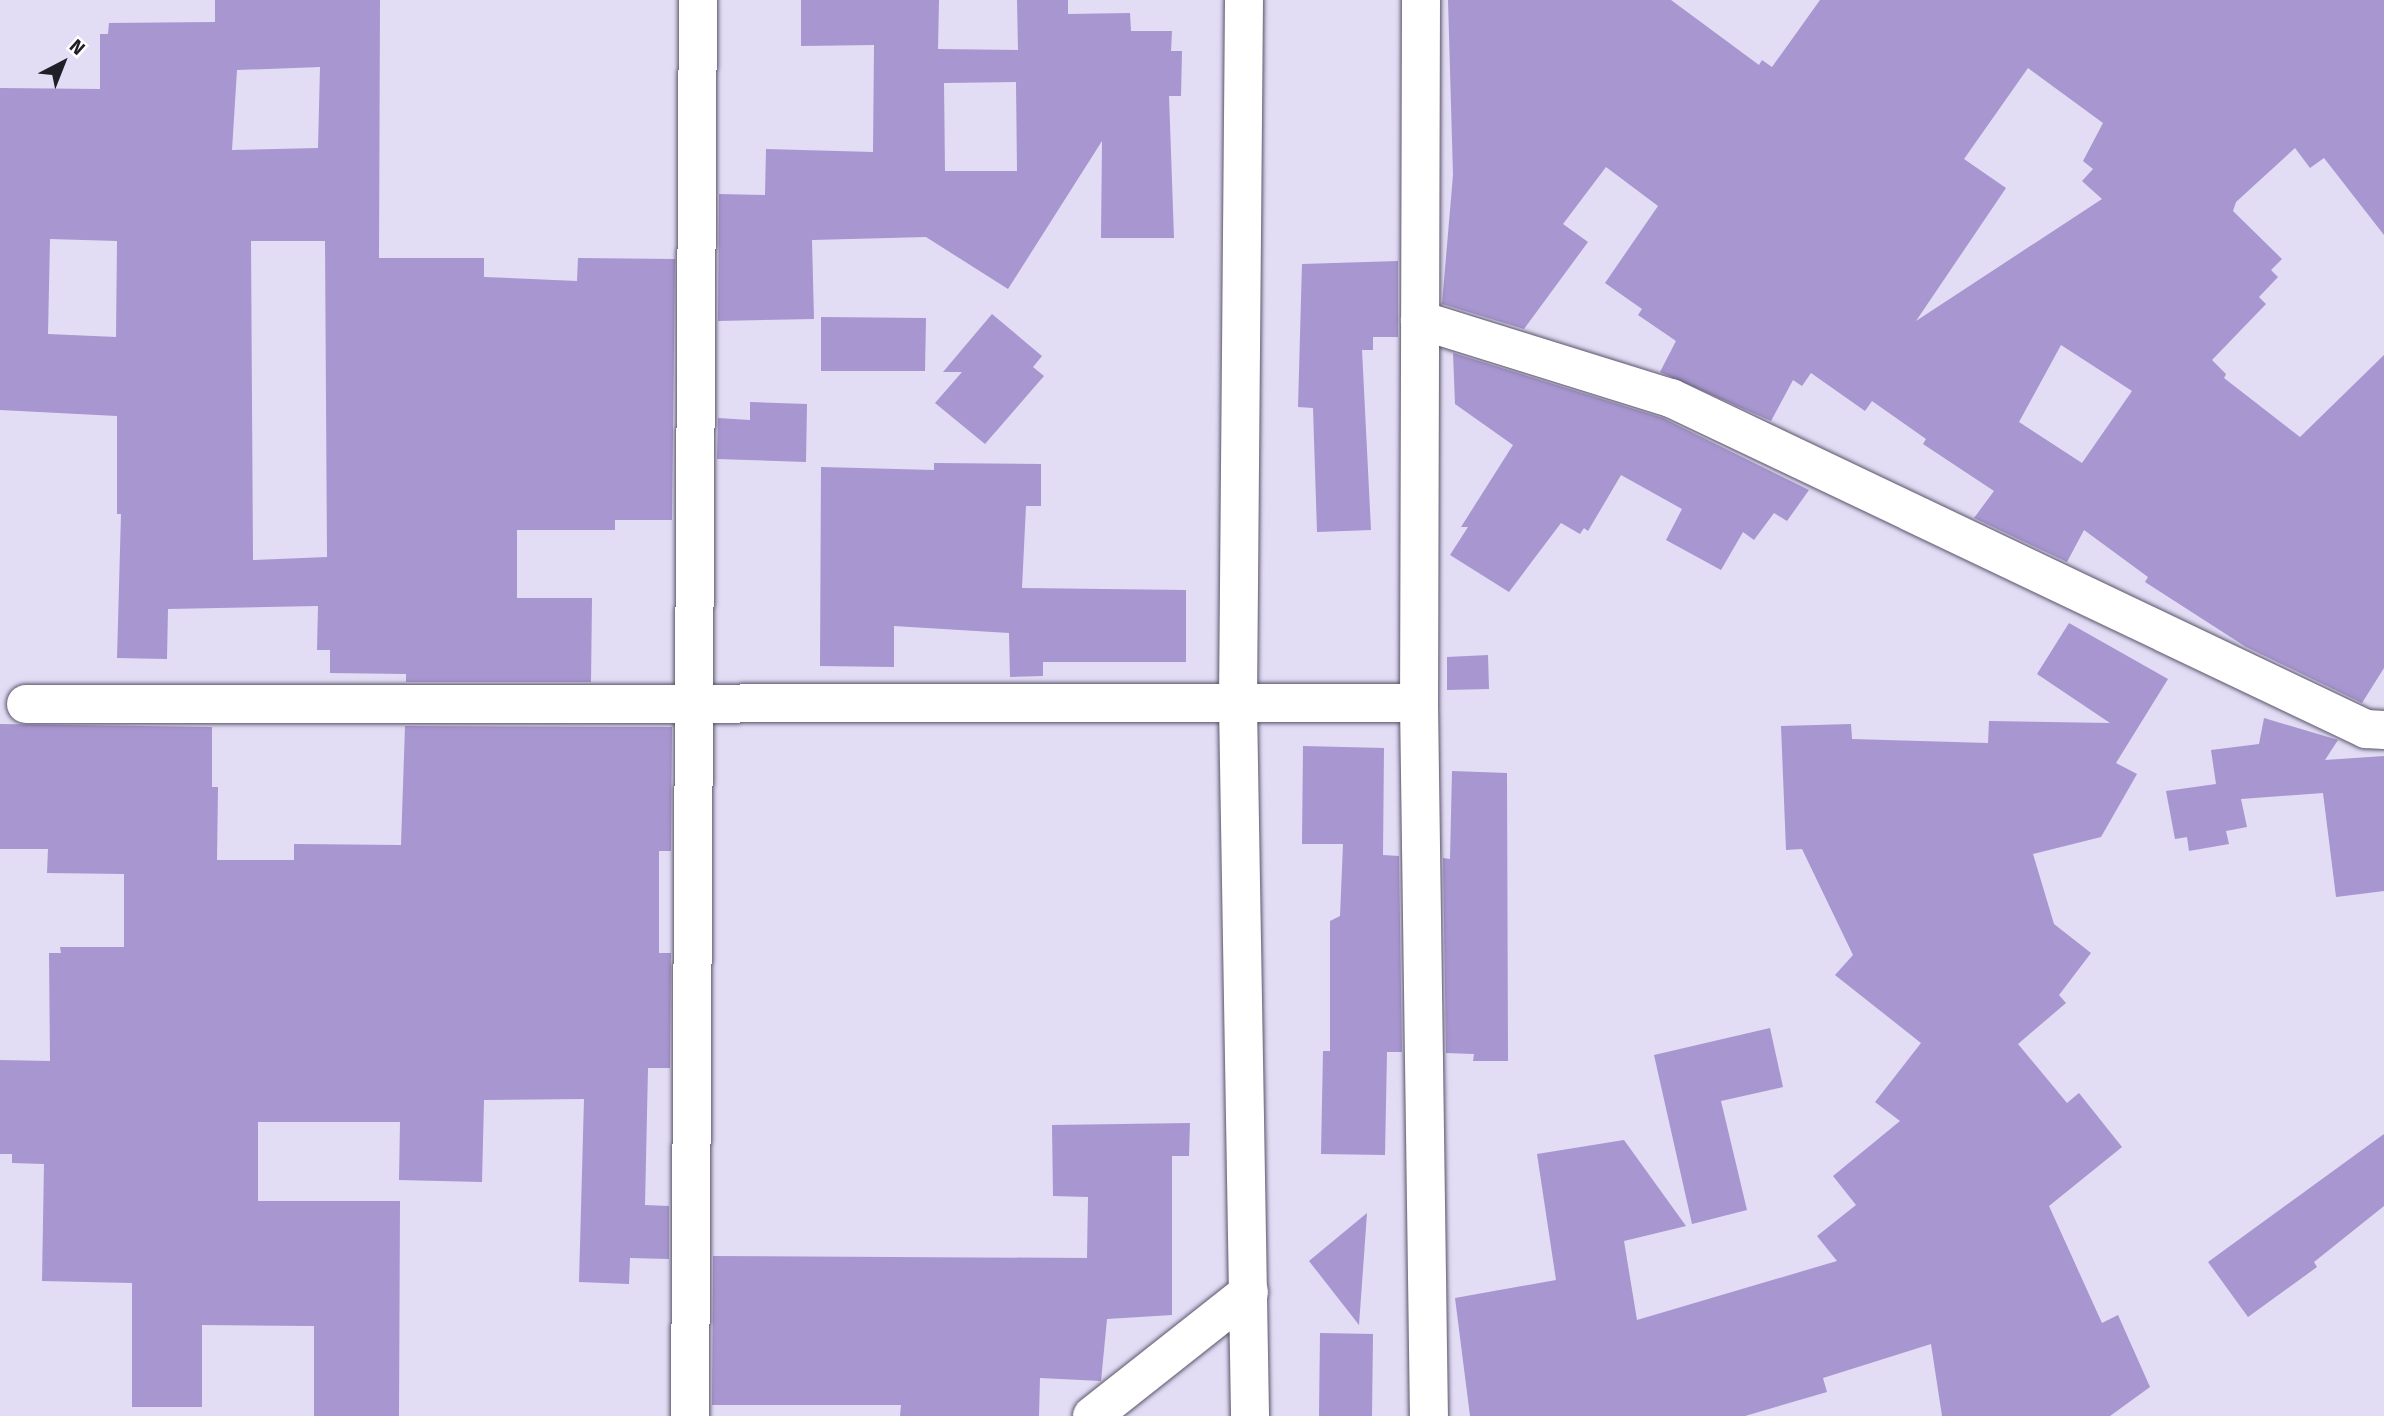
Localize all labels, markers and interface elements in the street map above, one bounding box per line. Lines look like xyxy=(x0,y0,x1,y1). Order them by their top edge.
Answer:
north arrow xyxy=(28,28,98,98)
text: N xyxy=(65,34,90,60)

